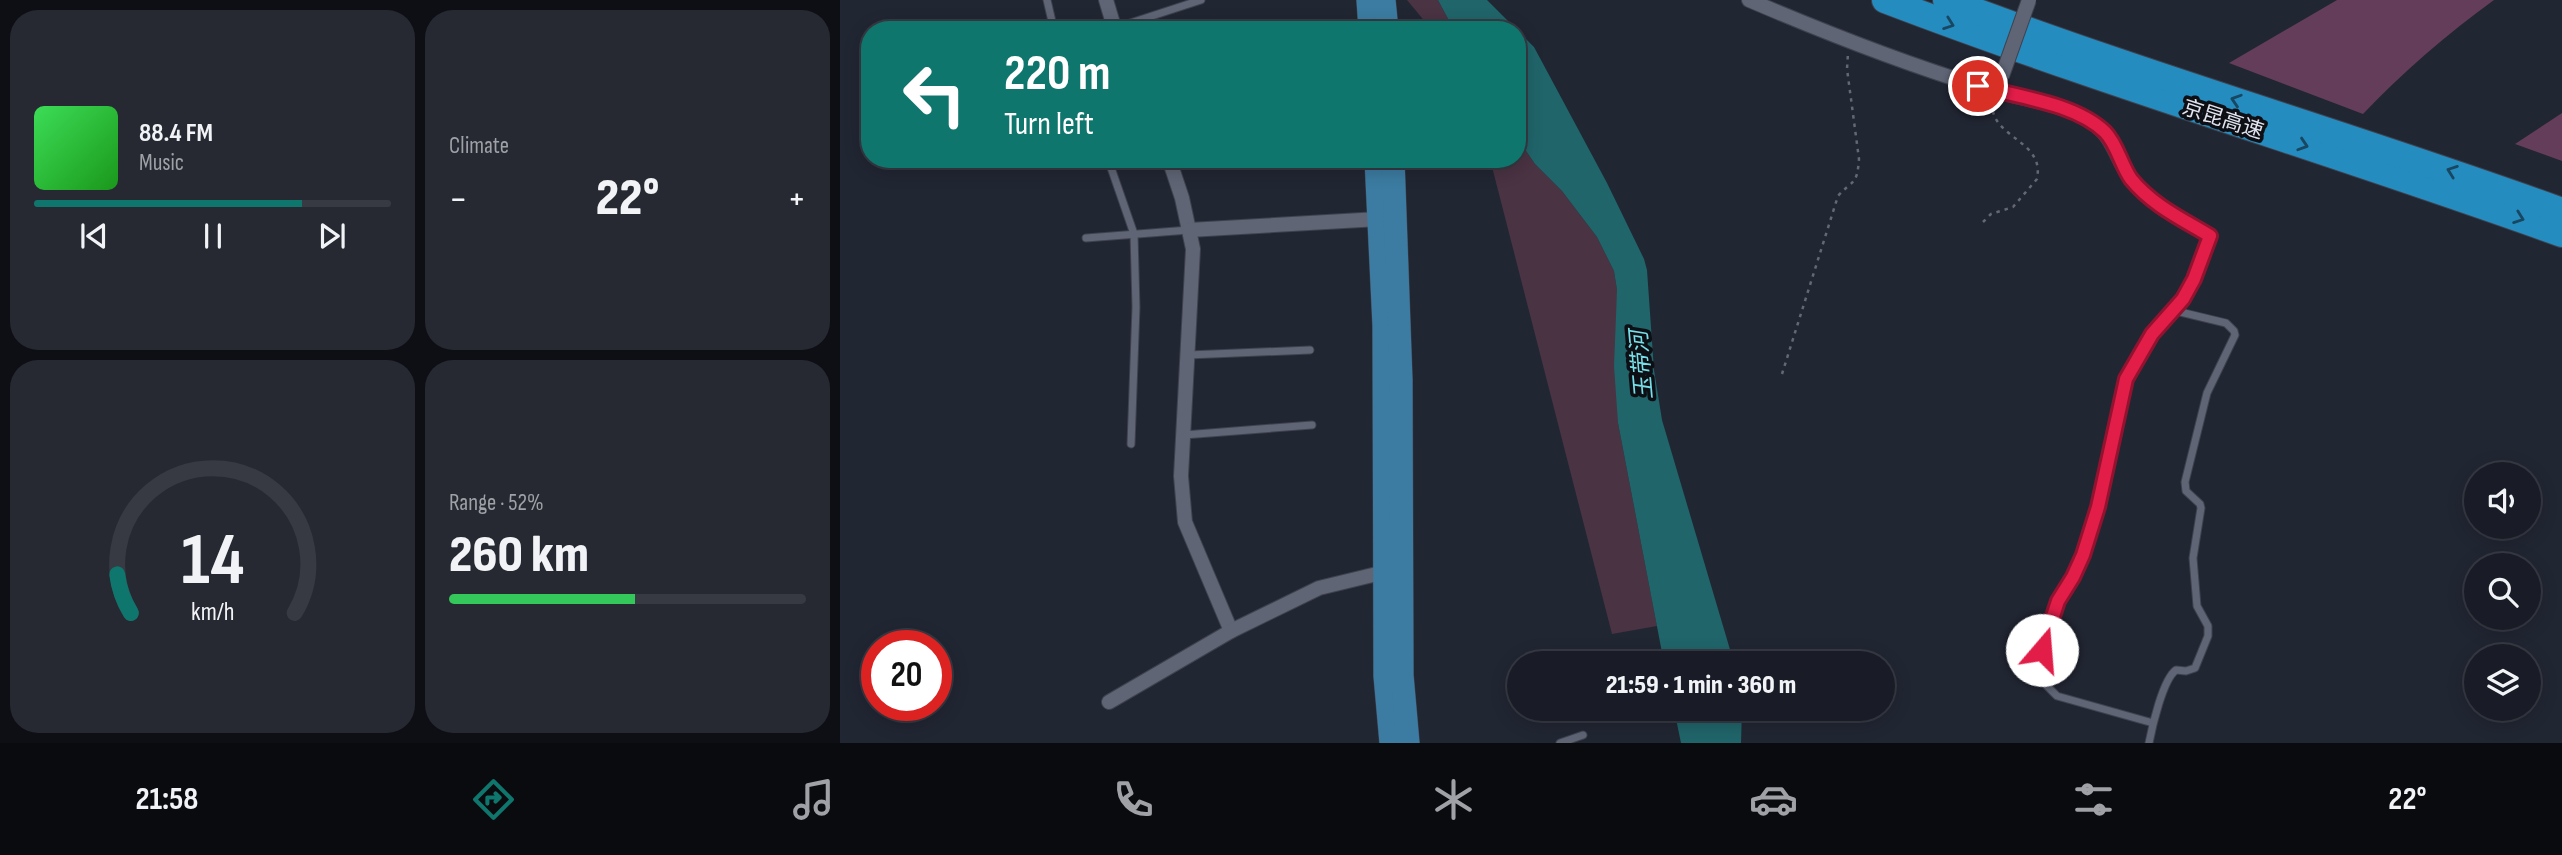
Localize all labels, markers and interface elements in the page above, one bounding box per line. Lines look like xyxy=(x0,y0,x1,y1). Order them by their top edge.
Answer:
one-way arrow xyxy=(1942,16,1954,30)
text: 220 m xyxy=(1004,45,1110,104)
icon: left xyxy=(889,49,980,140)
pin xyxy=(1948,56,2008,116)
icon: arrive xyxy=(1959,67,1997,105)
one-way arrow xyxy=(2230,94,2242,109)
street label: 京昆高速 xyxy=(2179,95,2267,144)
text: Turn left xyxy=(1004,105,1094,144)
text: 88.4 FM xyxy=(139,118,213,149)
text: Climate xyxy=(449,132,509,160)
one-way arrow xyxy=(2297,136,2309,151)
text: Music xyxy=(139,149,184,177)
one-way arrow xyxy=(2446,165,2458,179)
text: 22° xyxy=(596,167,659,230)
text: − xyxy=(449,177,468,222)
text: + xyxy=(787,177,806,222)
one-way arrow xyxy=(2512,210,2524,224)
icon: previous xyxy=(75,217,113,255)
icon: pause xyxy=(194,217,232,255)
icon: next xyxy=(313,217,351,255)
water label: 玉带河 xyxy=(1625,325,1659,401)
map controls xyxy=(2464,462,2541,721)
button: sound xyxy=(2464,462,2541,539)
text: Range · 52% xyxy=(449,489,544,517)
text: 14 xyxy=(181,517,244,605)
text: 260 km xyxy=(449,524,589,587)
button: search xyxy=(2464,553,2541,630)
text: km/h xyxy=(191,596,234,627)
position arrow xyxy=(2005,613,2079,687)
speed limit sign: 20 xyxy=(861,630,952,721)
button: layers xyxy=(2464,644,2541,721)
text: 21:59 · 1 min · 360 m xyxy=(1606,670,1796,701)
icon: directions xyxy=(469,775,518,824)
icon: music xyxy=(789,775,838,824)
icon: phone xyxy=(1109,775,1158,824)
icon: climate xyxy=(1429,775,1478,824)
icon: car xyxy=(1749,775,1798,824)
icon: filters xyxy=(2069,775,2118,824)
text: 21:58 xyxy=(135,780,198,819)
text: 22° xyxy=(2388,780,2427,819)

